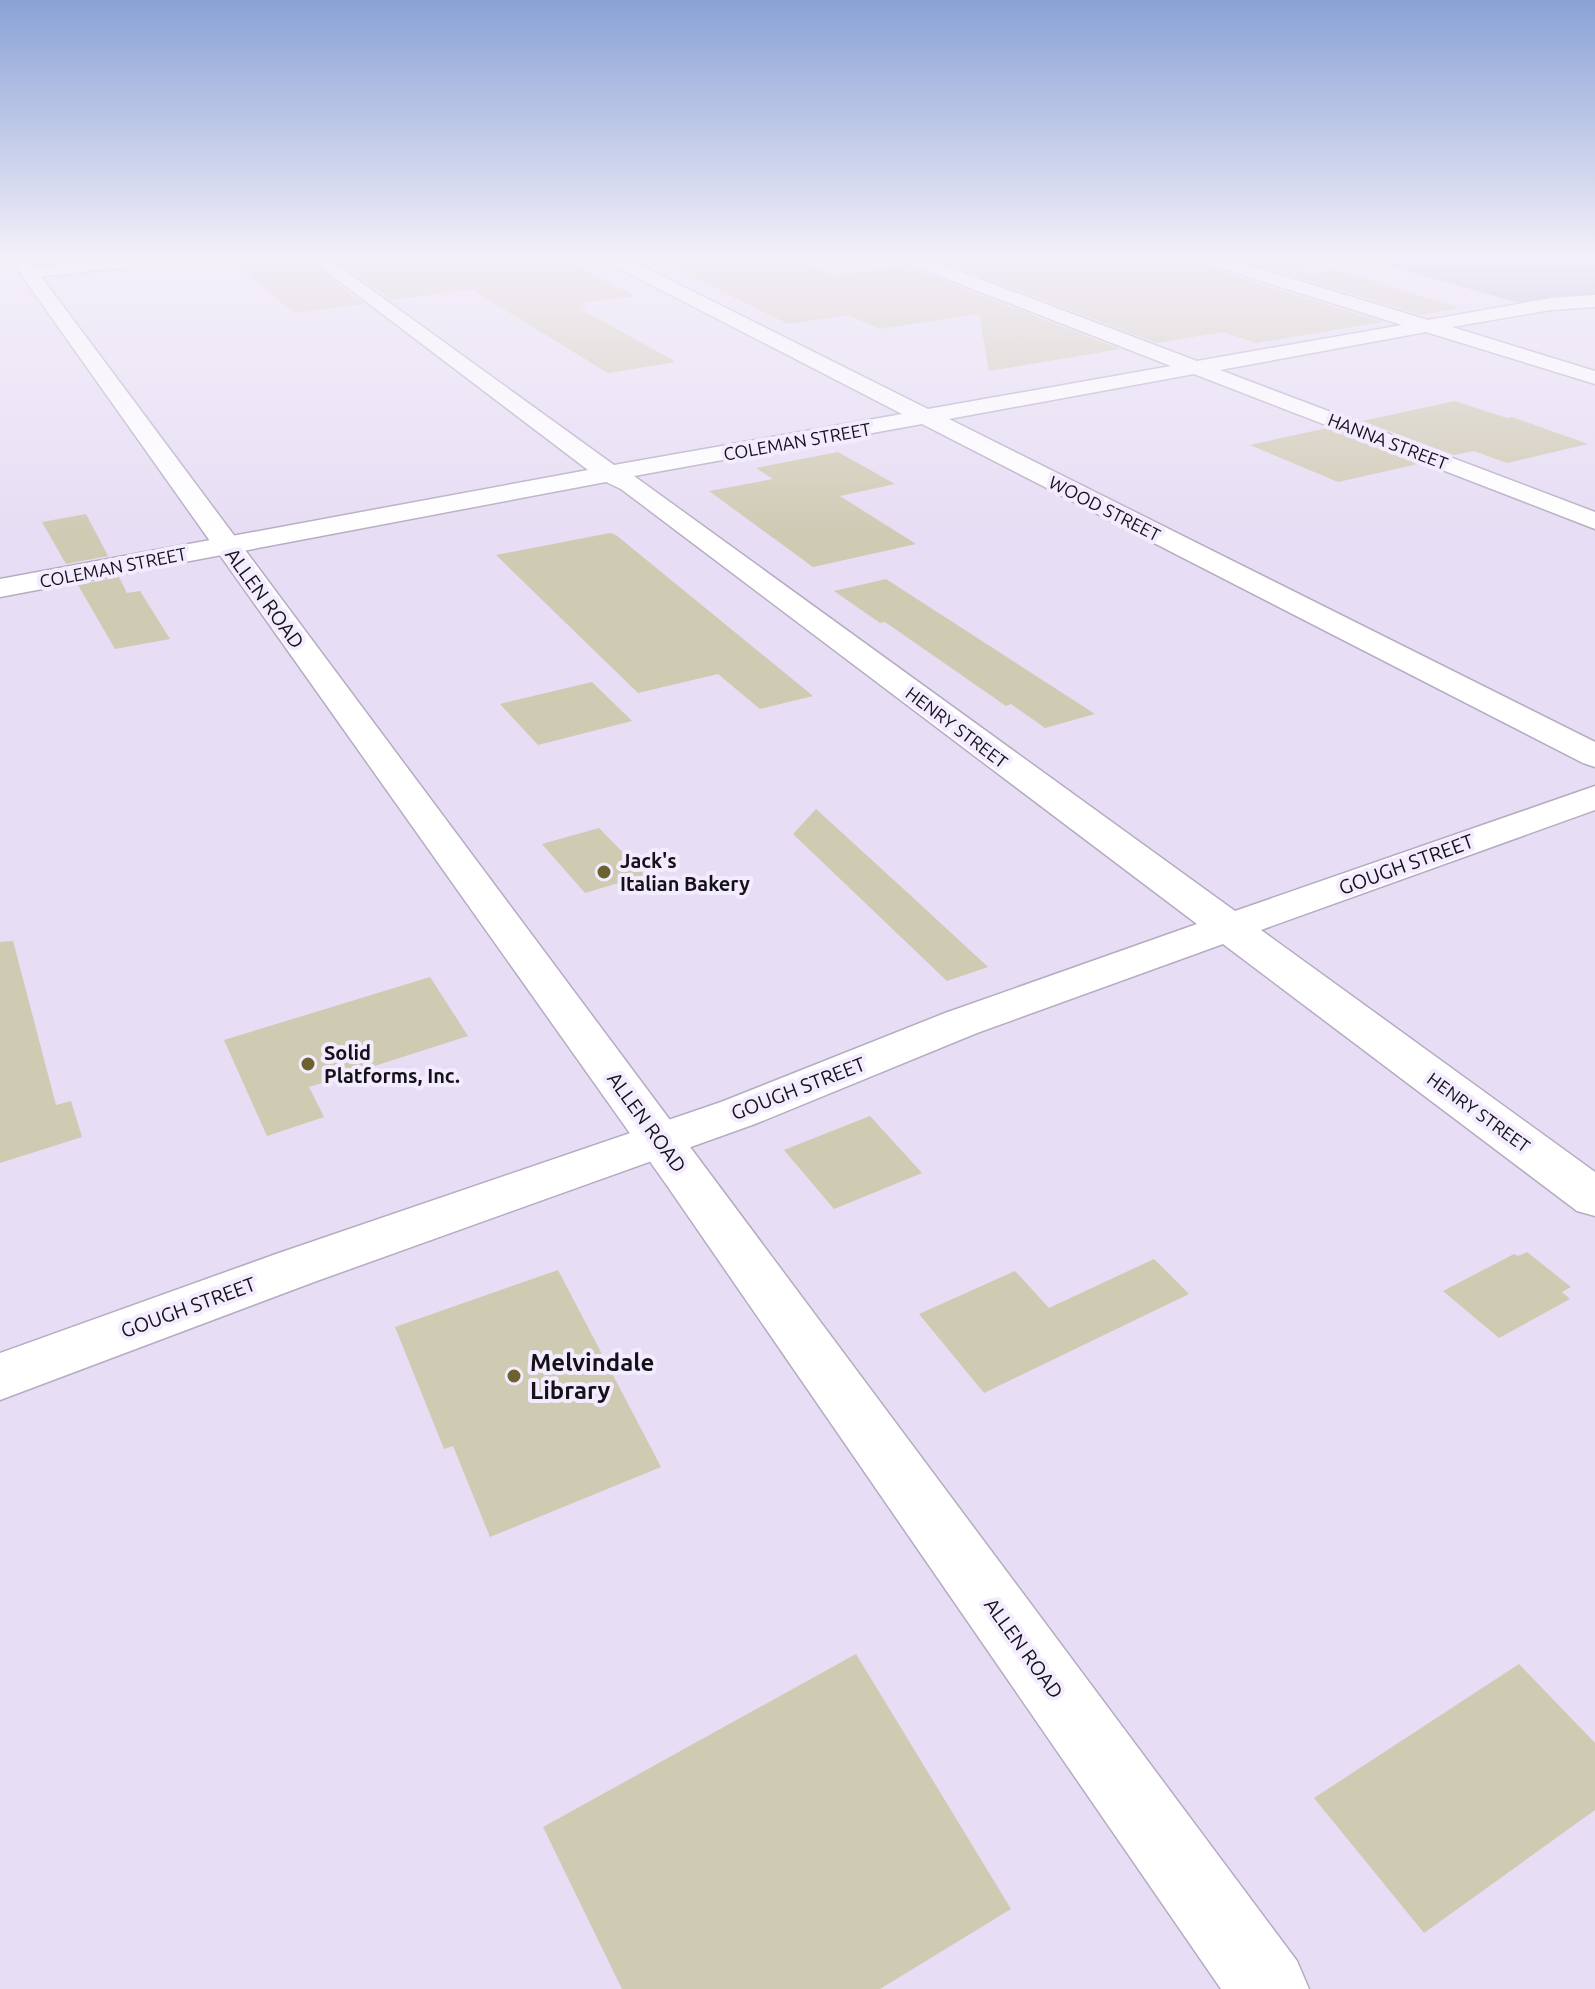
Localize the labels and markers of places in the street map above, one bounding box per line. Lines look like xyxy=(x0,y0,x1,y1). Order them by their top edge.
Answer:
place label: Jack's Italian Bakery xyxy=(620,849,750,895)
marker: Jack's Italian Bakery xyxy=(595,863,613,881)
place label: Solid Platforms, Inc. xyxy=(324,1041,460,1087)
marker: Solid Platforms, Inc. xyxy=(299,1055,317,1073)
place label: Melvindale Library xyxy=(530,1349,654,1404)
marker: Melvindale Library xyxy=(505,1367,523,1385)

